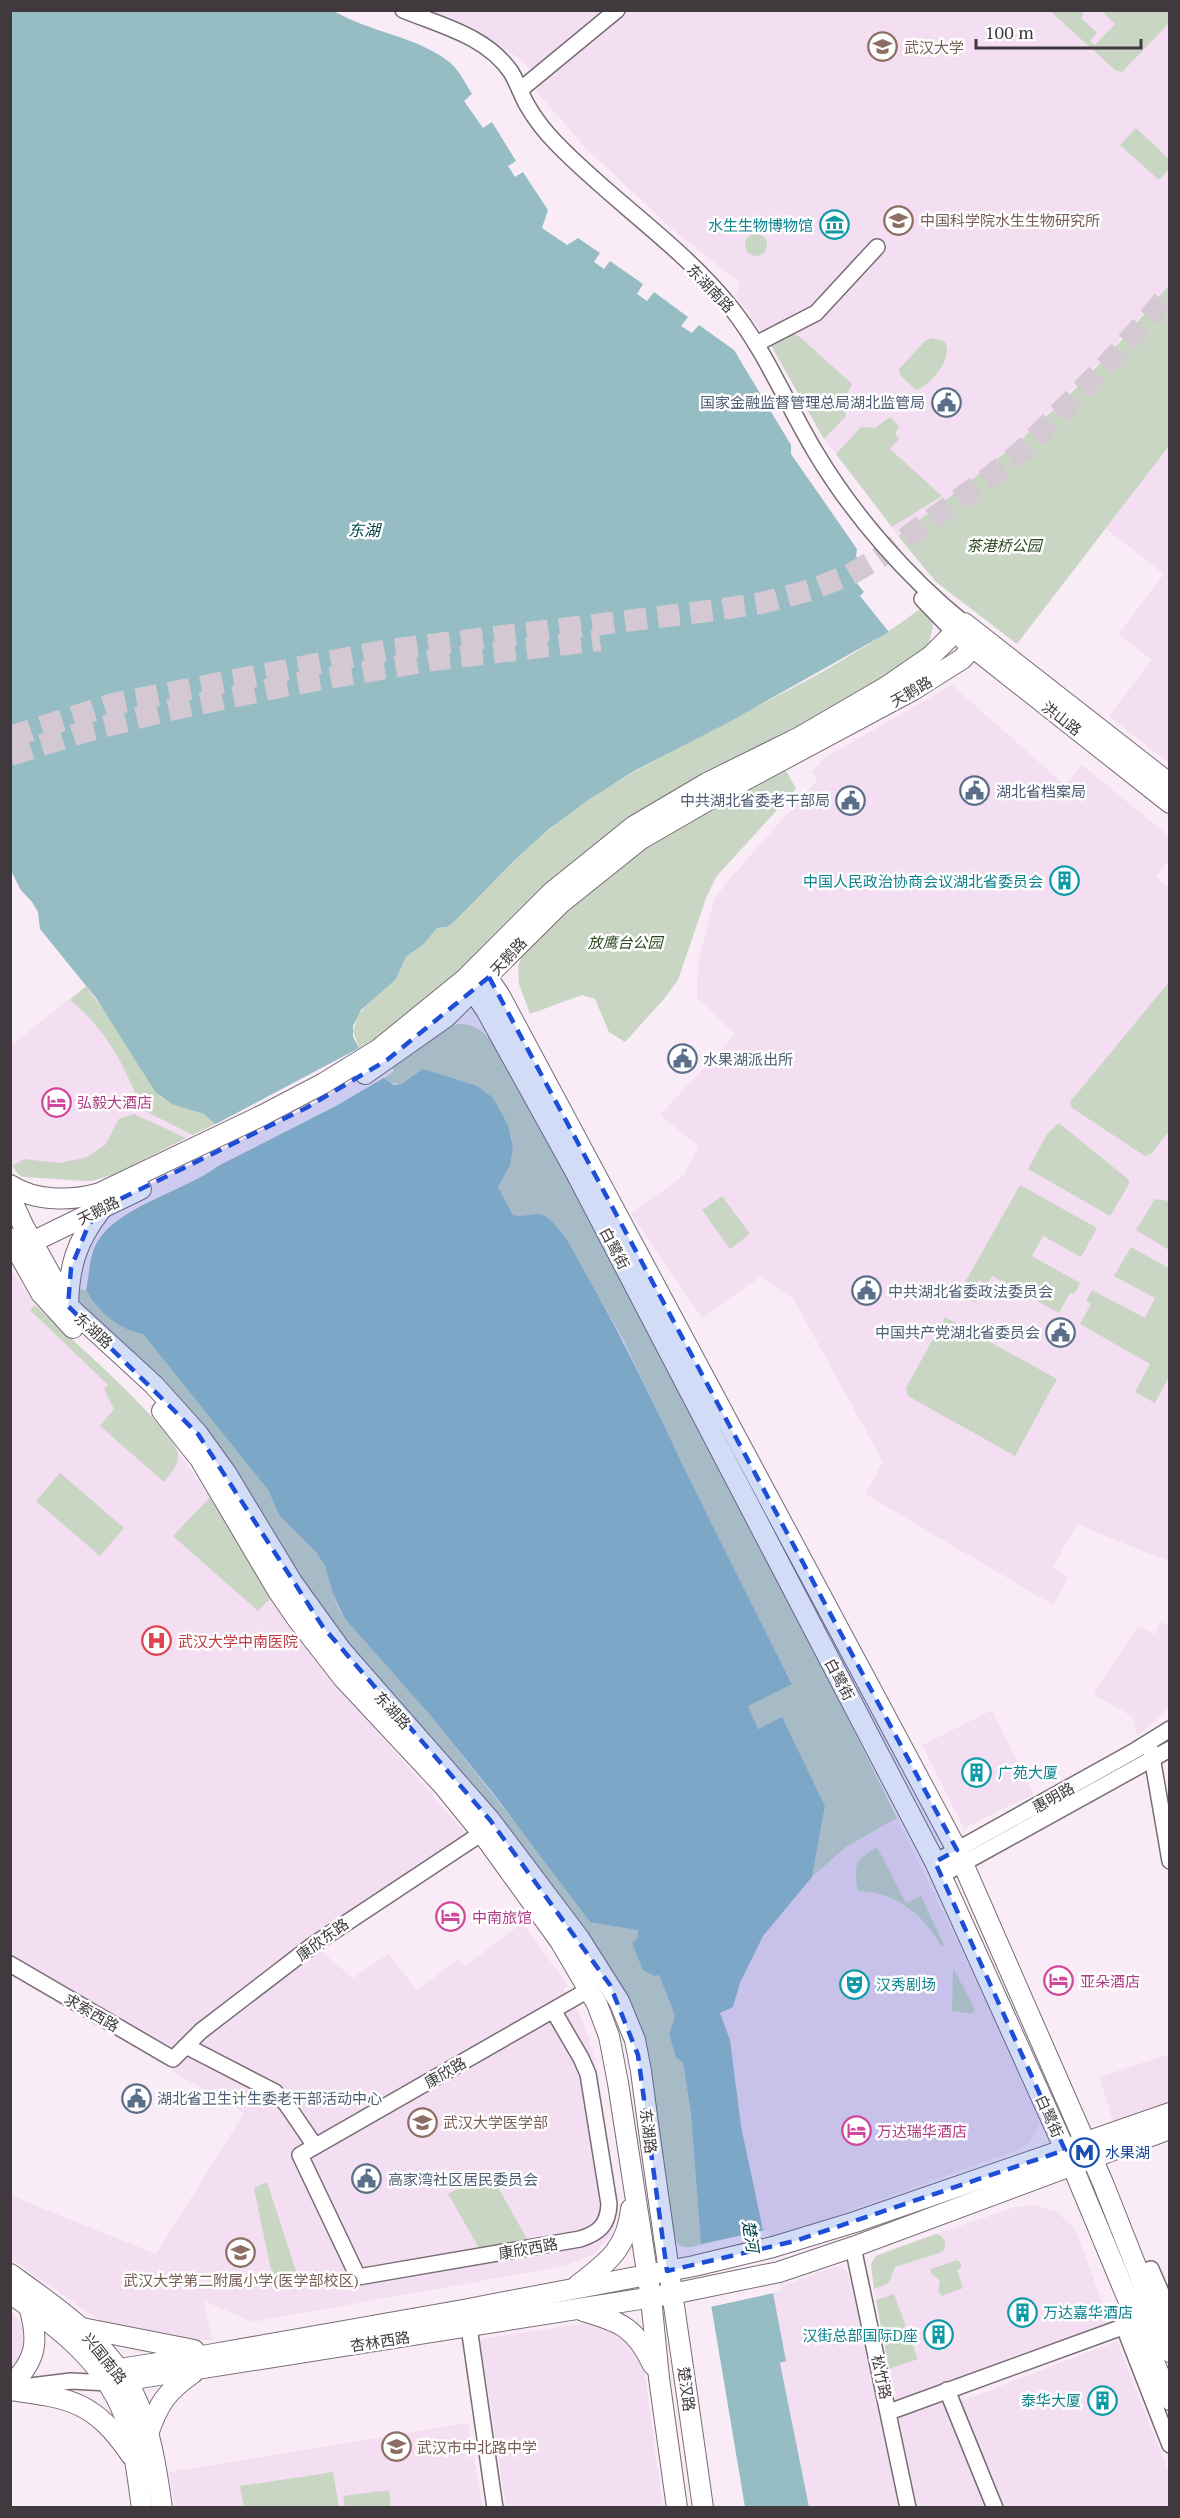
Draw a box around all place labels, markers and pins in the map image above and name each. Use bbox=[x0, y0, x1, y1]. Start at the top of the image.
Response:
school or university icon: 武汉大学 bbox=[867, 31, 899, 63]
place label: 武汉大学 bbox=[904, 37, 964, 57]
school or university icon: 中国科学院水生生物研究所 bbox=[883, 204, 915, 236]
museum icon: 水生生物博物馆 bbox=[818, 209, 850, 241]
place label: 中国科学院水生生物研究所 bbox=[920, 210, 1100, 230]
place label: 水生生物博物馆 bbox=[708, 215, 813, 235]
public building icon: 国家金融监督管理总局湖北监管局 bbox=[930, 386, 962, 418]
place label: 国家金融监督管理总局湖北监管局 bbox=[700, 392, 925, 412]
public building icon: 湖北省档案局 bbox=[959, 775, 991, 807]
place label: 湖北省档案局 bbox=[996, 781, 1086, 801]
public building icon: 中共湖北省委老干部局 bbox=[835, 784, 867, 816]
place label: 中共湖北省委老干部局 bbox=[680, 790, 830, 810]
building icon: 中国人民政治协商会议湖北省委员会 bbox=[1048, 865, 1080, 897]
place label: 中国人民政治协商会议湖北省委员会 bbox=[803, 871, 1043, 891]
public building icon: 水果湖派出所 bbox=[666, 1043, 698, 1075]
place label: 水果湖派出所 bbox=[703, 1049, 793, 1069]
hotel icon: 弘毅大酒店 bbox=[40, 1086, 72, 1118]
place label: 弘毅大酒店 bbox=[77, 1092, 152, 1112]
public building icon: 中共湖北省委政法委员会 bbox=[851, 1275, 883, 1307]
place label: 中共湖北省委政法委员会 bbox=[888, 1281, 1053, 1301]
public building icon: 中国共产党湖北省委员会 bbox=[1045, 1316, 1077, 1348]
place label: 中国共产党湖北省委员会 bbox=[875, 1322, 1040, 1342]
hospital icon: 武汉大学中南医院 bbox=[141, 1625, 173, 1657]
place label: 武汉大学中南医院 bbox=[178, 1631, 298, 1651]
building icon: 广苑大厦 bbox=[961, 1756, 993, 1788]
place label: 广苑大厦 bbox=[998, 1762, 1058, 1782]
hotel icon: 中南旅馆 bbox=[435, 1901, 467, 1933]
place label: 中南旅馆 bbox=[472, 1907, 532, 1927]
hotel icon: 亚朵酒店 bbox=[1043, 1965, 1075, 1997]
theatre icon: 汉秀剧场 bbox=[839, 1968, 871, 2000]
place label: 亚朵酒店 bbox=[1080, 1971, 1140, 1991]
place label: 汉秀剧场 bbox=[876, 1974, 936, 1994]
public building icon: 湖北省卫生计生委老干部活动中心 bbox=[120, 2082, 152, 2114]
place label: 湖北省卫生计生委老干部活动中心 bbox=[157, 2088, 382, 2108]
school or university icon: 武汉大学医学部 bbox=[406, 2106, 438, 2138]
place label: 武汉大学医学部 bbox=[443, 2112, 548, 2132]
hotel icon: 万达瑞华酒店 bbox=[840, 2115, 872, 2147]
place label: 万达瑞华酒店 bbox=[877, 2121, 967, 2141]
metro station icon: 水果湖 bbox=[1068, 2136, 1100, 2168]
place label: 水果湖 bbox=[1105, 2142, 1150, 2162]
public building icon: 高家湾社区居民委员会 bbox=[351, 2163, 383, 2195]
place label: 高家湾社区居民委员会 bbox=[388, 2169, 538, 2189]
school or university icon: 武汉大学第二附属小学(医学部校区) bbox=[225, 2237, 257, 2269]
place label: 武汉大学第二附属小学(医学部校区) bbox=[123, 2270, 359, 2290]
building icon: 万达嘉华酒店 bbox=[1006, 2296, 1038, 2328]
place label: 万达嘉华酒店 bbox=[1043, 2302, 1133, 2322]
building icon: 汉街总部国际D座 bbox=[923, 2319, 955, 2351]
place label: 汉街总部国际D座 bbox=[802, 2325, 918, 2345]
building icon: 泰华大厦 bbox=[1086, 2384, 1118, 2416]
place label: 泰华大厦 bbox=[1021, 2390, 1081, 2410]
school or university icon: 武汉市中北路中学 bbox=[380, 2431, 412, 2463]
place label: 武汉市中北路中学 bbox=[417, 2437, 537, 2457]

